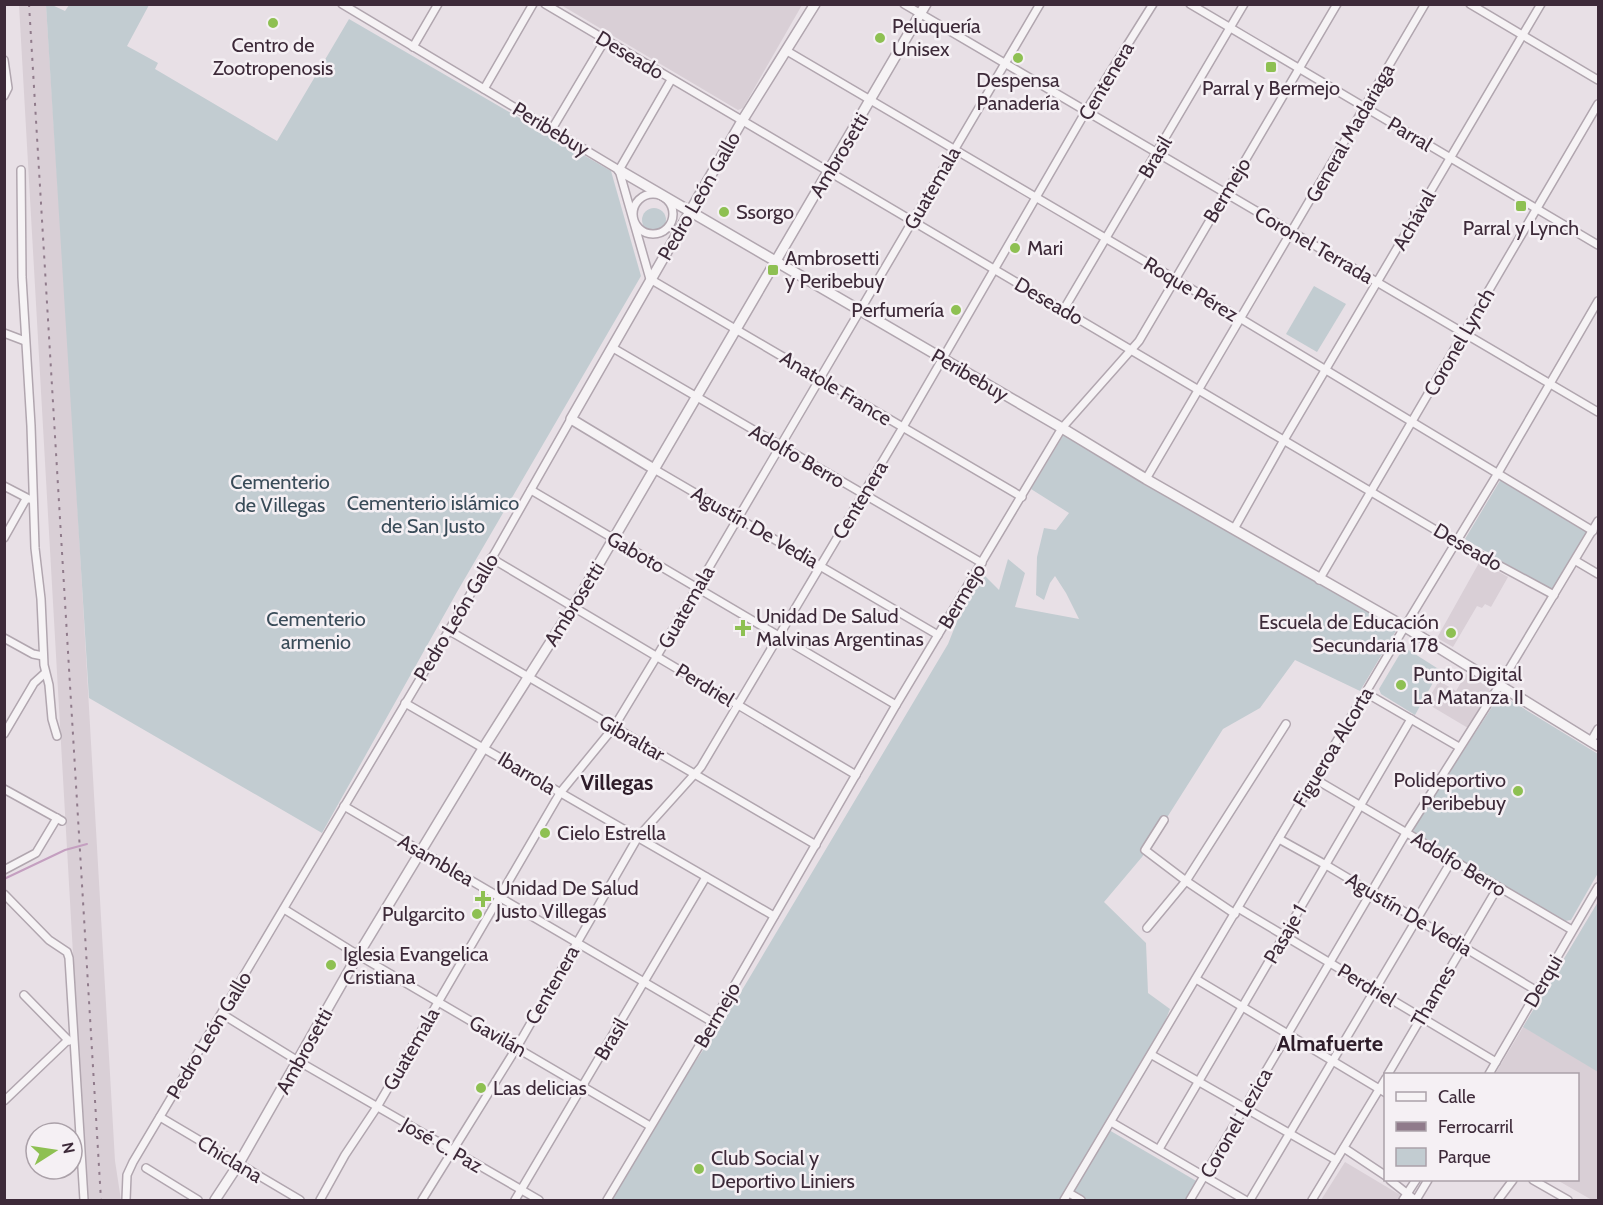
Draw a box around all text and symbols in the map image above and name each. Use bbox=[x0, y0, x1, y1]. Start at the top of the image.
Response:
place label: Peluquería Unisex bbox=[892, 14, 981, 61]
marker: Centro de Zootropenosis bbox=[266, 16, 280, 30]
street label: Deseado bbox=[592, 25, 668, 85]
marker: Peluquería Unisex bbox=[873, 31, 887, 45]
place label: Centro de Zootropenosis bbox=[213, 33, 333, 80]
street label: Centenera bbox=[1073, 37, 1139, 125]
marker: Despensa Panadería bbox=[1011, 51, 1025, 65]
street label: General Madariaga bbox=[1301, 59, 1400, 207]
marker: Parral y Bermejo bbox=[1264, 60, 1278, 74]
place label: Despensa Panadería bbox=[976, 68, 1060, 115]
place label: Parral y Bermejo bbox=[1202, 76, 1340, 100]
street label: Peribebuy bbox=[508, 97, 594, 161]
street label: Ambrosetti bbox=[804, 108, 874, 202]
street label: Parral bbox=[1383, 111, 1437, 157]
street label: Pedro León Gallo bbox=[653, 128, 745, 264]
street label: Brasil bbox=[1133, 131, 1177, 182]
street label: Guatemala bbox=[899, 142, 965, 234]
street label: Bermejo bbox=[1198, 153, 1256, 227]
street label: Achával bbox=[1387, 185, 1441, 254]
marker: Parral y Lynch bbox=[1514, 199, 1528, 213]
place label: Ssorgo bbox=[736, 200, 794, 224]
street label: Coronel Terrada bbox=[1250, 201, 1378, 289]
marker: Ssorgo bbox=[717, 205, 731, 219]
place label: Parral y Lynch bbox=[1463, 216, 1579, 240]
place label: Mari bbox=[1027, 236, 1063, 260]
marker: Mari bbox=[1008, 241, 1022, 255]
place label: Ambrosetti y Peribebuy bbox=[785, 246, 885, 293]
street label: Roque Pérez bbox=[1139, 251, 1243, 327]
marker: Ambrosetti y Peribebuy bbox=[766, 263, 780, 277]
street label: Deseado bbox=[1011, 272, 1087, 330]
street label: Coronel Lynch bbox=[1418, 284, 1500, 400]
place label: Perfumería bbox=[851, 298, 944, 322]
marker: Perfumería bbox=[949, 303, 963, 317]
street label: Peribebuy bbox=[927, 343, 1013, 407]
street label: Anatole France bbox=[776, 345, 896, 431]
street label: Adolfo Berro bbox=[745, 419, 849, 493]
street label: Centenera bbox=[827, 456, 893, 544]
park label: Cementerio de Villegas bbox=[230, 470, 330, 517]
street label: Agustín De Vedia bbox=[687, 481, 823, 573]
park label: Cementerio islámico de San Justo bbox=[347, 491, 519, 538]
street label: Deseado bbox=[1430, 518, 1506, 576]
street label: Gaboto bbox=[603, 526, 669, 578]
street label: Pedro León Gallo bbox=[409, 549, 503, 685]
street label: Ambrosetti bbox=[539, 558, 609, 650]
street label: Bermejo bbox=[933, 559, 991, 633]
street label: Guatemala bbox=[653, 561, 719, 653]
place label: Unidad De Salud Malvinas Argentinas bbox=[756, 604, 924, 651]
park label: Cementerio armenio bbox=[266, 607, 366, 654]
place label: Escuela de Educación Secundaria 178 bbox=[1259, 610, 1439, 657]
marker: Unidad De Salud Malvinas Argentinas bbox=[734, 619, 752, 637]
marker: Escuela de Educación Secundaria 178 bbox=[1444, 626, 1458, 640]
street label: Perdriel bbox=[671, 658, 739, 712]
place label: Punto Digital La Matanza II bbox=[1413, 662, 1524, 709]
marker: Punto Digital La Matanza II bbox=[1394, 678, 1408, 692]
street label: Figueroa Alcorta bbox=[1288, 682, 1378, 811]
street label: Gibraltar bbox=[595, 710, 670, 767]
street label: Ibarrola bbox=[494, 746, 561, 800]
place label: Polideportivo Peribebuy bbox=[1393, 768, 1506, 815]
district label: Villegas bbox=[581, 769, 653, 796]
marker: Polideportivo Peribebuy bbox=[1511, 784, 1525, 798]
place label: Cielo Estrella bbox=[557, 821, 666, 845]
marker: Cielo Estrella bbox=[538, 826, 552, 840]
street label: Adolfo Berro bbox=[1407, 826, 1511, 902]
street label: Asamblea bbox=[394, 829, 478, 891]
street label: Agustín De Vedia bbox=[1342, 867, 1477, 961]
place label: Unidad De Salud Justo Villegas bbox=[495, 876, 639, 923]
marker: Unidad De Salud Justo Villegas bbox=[474, 890, 492, 908]
street label: Pasaje 1 bbox=[1259, 900, 1311, 968]
place label: Pulgarcito bbox=[382, 902, 465, 926]
marker: Pulgarcito bbox=[470, 907, 484, 921]
street label: Centenera bbox=[520, 941, 584, 1029]
place label: Iglesia Evangelica Cristiana bbox=[343, 942, 489, 989]
street label: Derqui bbox=[1518, 950, 1568, 1012]
marker: Iglesia Evangelica Cristiana bbox=[324, 958, 338, 972]
street label: Perdriel bbox=[1333, 958, 1401, 1012]
street label: Thames bbox=[1406, 961, 1460, 1031]
street label: Pedro León Gallo bbox=[162, 967, 256, 1103]
street label: Bermejo bbox=[689, 978, 745, 1052]
street label: Guatemala bbox=[378, 1003, 444, 1095]
street label: Ambrosetti bbox=[271, 1004, 337, 1098]
street label: Gavilán bbox=[465, 1010, 531, 1062]
street label: Brasil bbox=[589, 1013, 633, 1064]
district label: Almafuerte bbox=[1277, 1030, 1383, 1057]
street label: Coronel Lezica bbox=[1195, 1063, 1277, 1182]
legend bbox=[1384, 1073, 1579, 1181]
place label: Las delicias bbox=[493, 1076, 587, 1100]
marker: Las delicias bbox=[474, 1081, 488, 1095]
text: Calle bbox=[1438, 1086, 1475, 1108]
street label: José C. Paz bbox=[396, 1112, 487, 1178]
text: Ferrocarril bbox=[1438, 1116, 1514, 1138]
north arrow bbox=[24, 1121, 84, 1181]
street label: Chiclana bbox=[193, 1130, 267, 1188]
text: N bbox=[58, 1140, 79, 1155]
place label: Club Social y Deportivo Liniers bbox=[711, 1146, 855, 1193]
text: Parque bbox=[1438, 1146, 1491, 1168]
marker: Club Social y Deportivo Liniers bbox=[692, 1162, 706, 1176]

